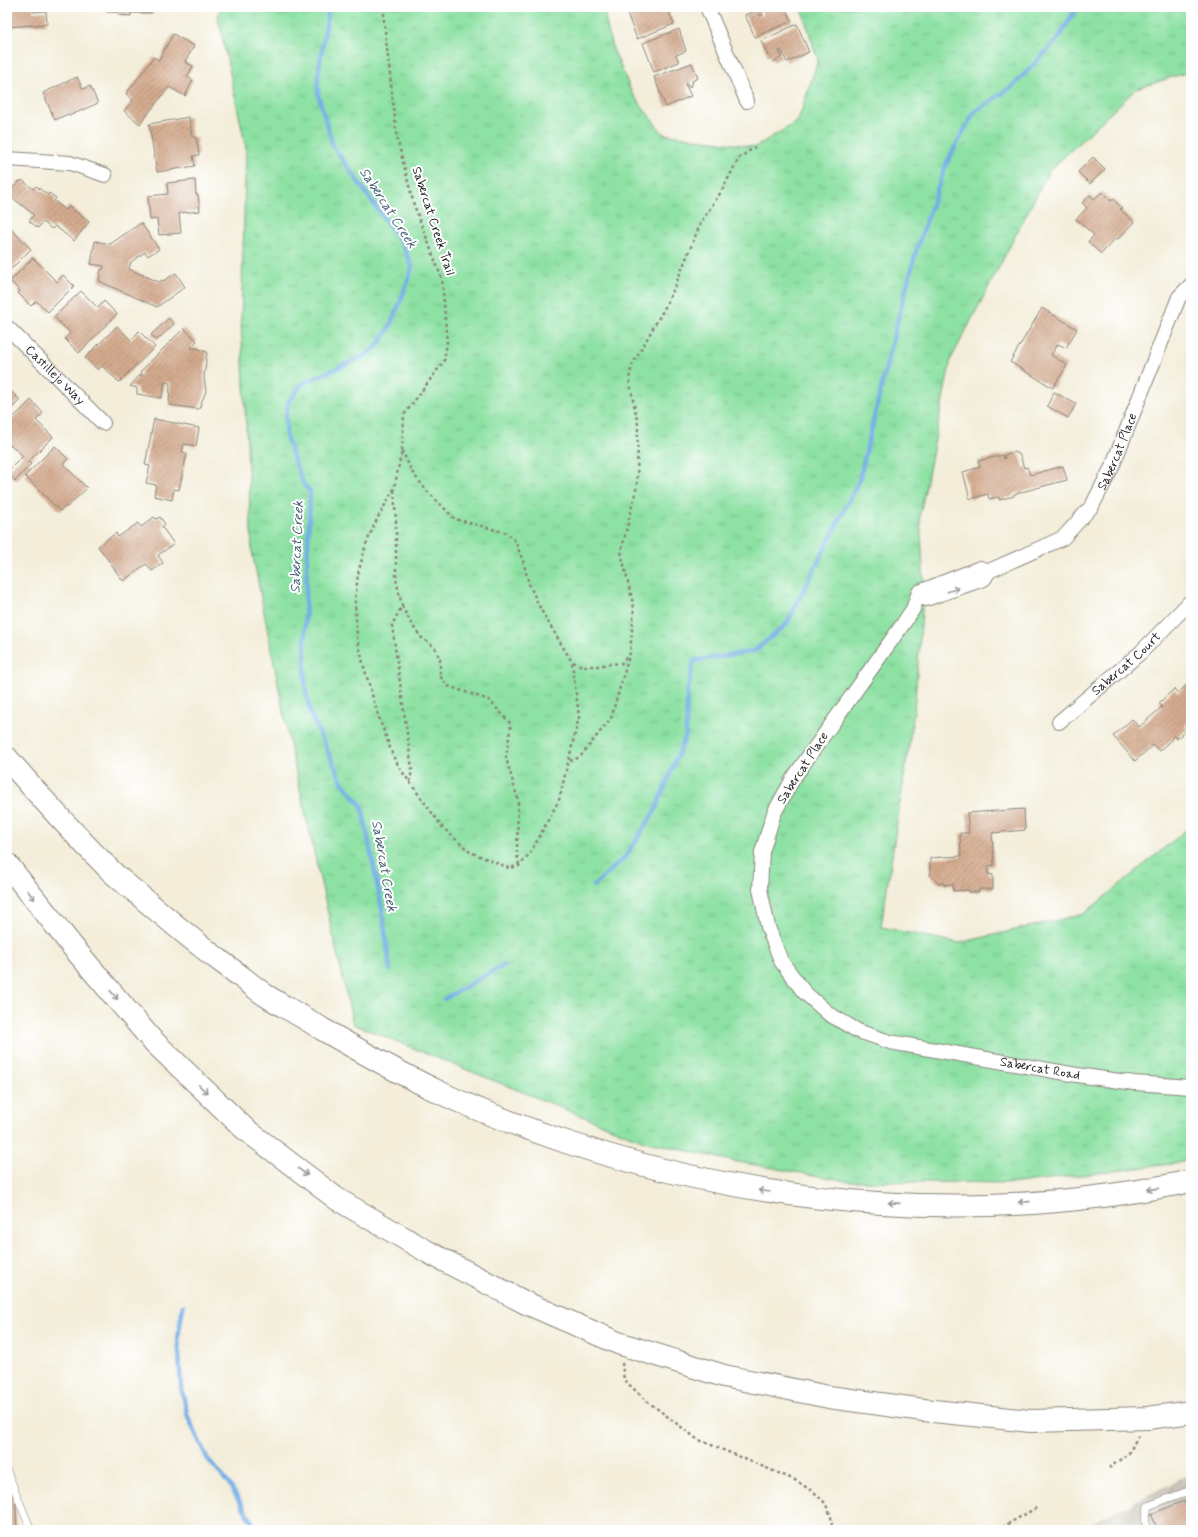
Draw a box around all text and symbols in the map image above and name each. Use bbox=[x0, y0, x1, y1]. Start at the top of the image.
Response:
water label: Sabercat Creek bbox=[355, 164, 421, 252]
street label: Sabercat Creek Trail bbox=[407, 165, 459, 278]
street label: Castillejo Way bbox=[21, 341, 89, 409]
street label: Sabercat Place bbox=[1093, 410, 1141, 493]
water label: Sabercat Creek bbox=[286, 500, 308, 594]
one-way arrow bbox=[946, 586, 959, 593]
street label: Sabercat Court bbox=[1088, 628, 1164, 699]
street label: Sabercat Place bbox=[773, 729, 833, 807]
water label: Sabercat Creek bbox=[367, 819, 401, 913]
one-way arrow bbox=[27, 889, 36, 900]
one-way arrow bbox=[109, 990, 118, 1000]
street label: Sabercat Road bbox=[999, 1053, 1081, 1084]
one-way arrow bbox=[198, 1084, 208, 1094]
one-way arrow bbox=[297, 1168, 308, 1177]
one-way arrow bbox=[1147, 1185, 1160, 1193]
one-way arrow bbox=[758, 1187, 771, 1195]
one-way arrow bbox=[1018, 1199, 1031, 1206]
one-way arrow bbox=[888, 1200, 901, 1207]

